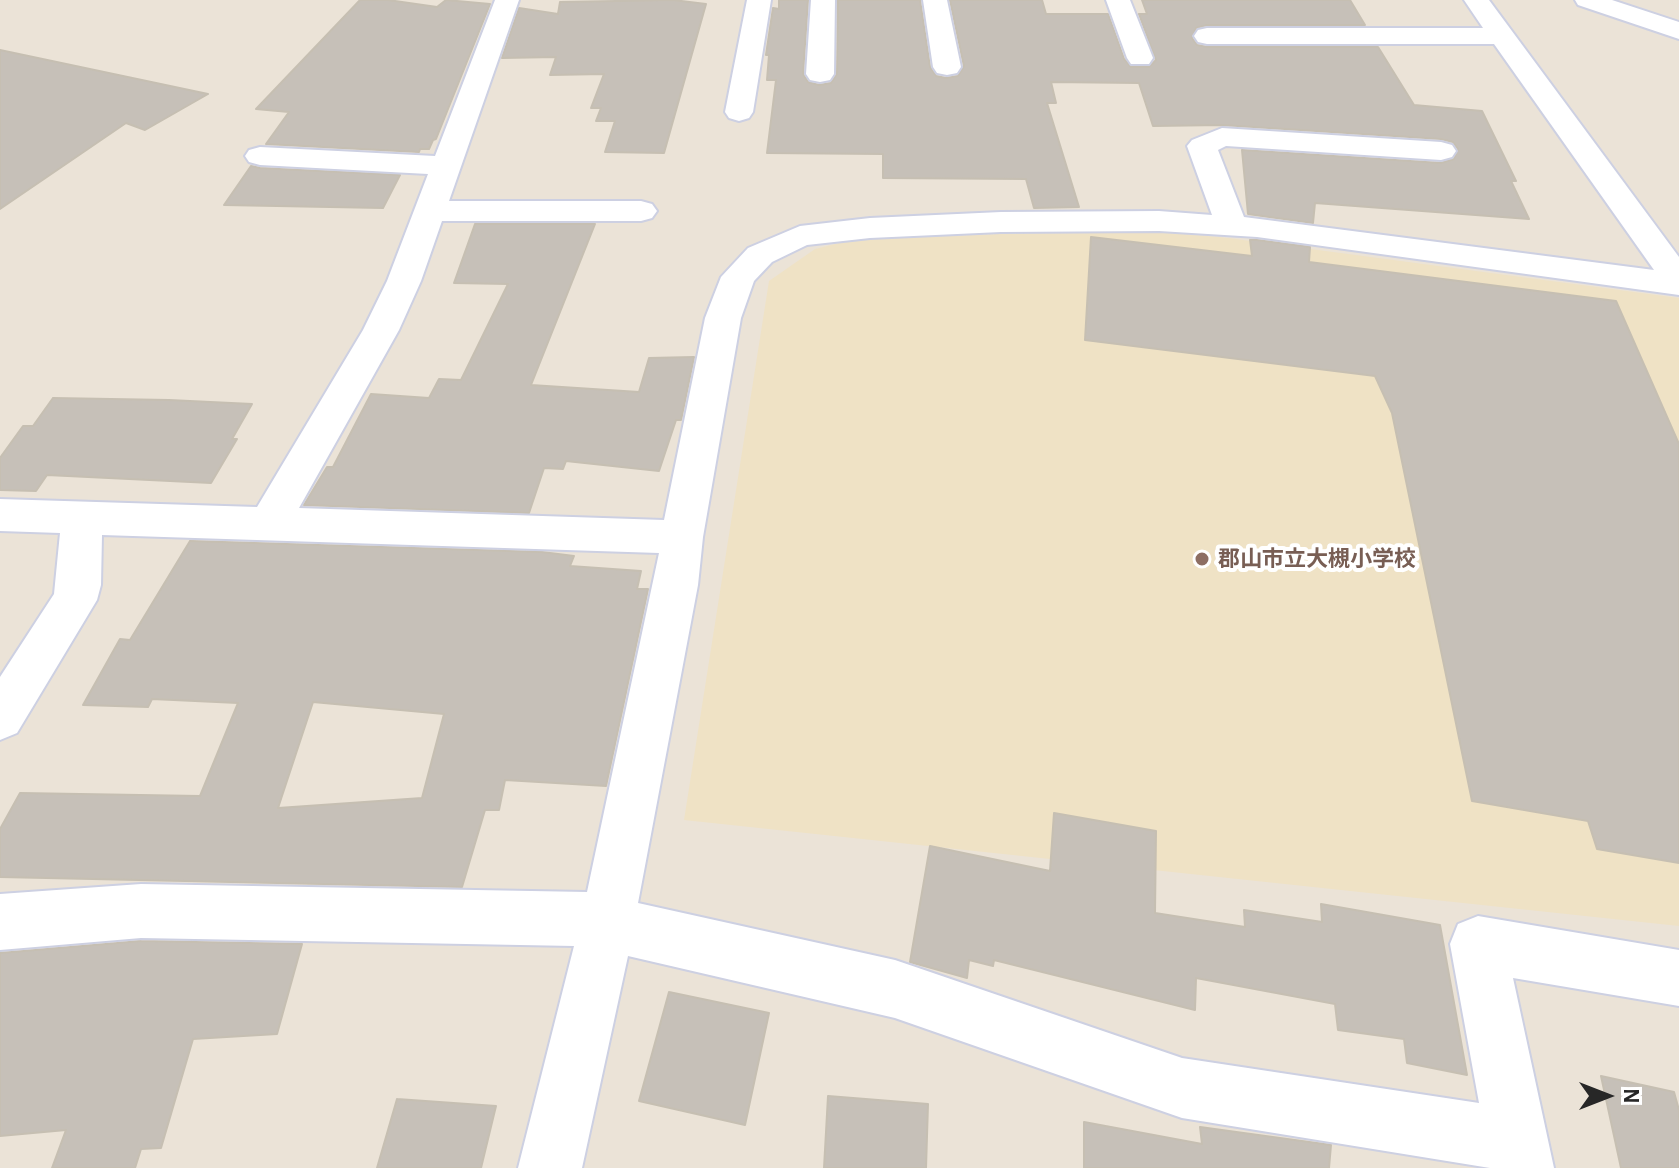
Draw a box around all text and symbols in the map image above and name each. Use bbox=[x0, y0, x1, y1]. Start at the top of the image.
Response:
place label: 郡山市立大槻小学校 bbox=[1218, 546, 1416, 572]
marker: 郡山市立大槻小学校 bbox=[1193, 550, 1211, 568]
north arrow bbox=[1567, 1056, 1647, 1136]
text: N bbox=[1620, 1088, 1642, 1104]

